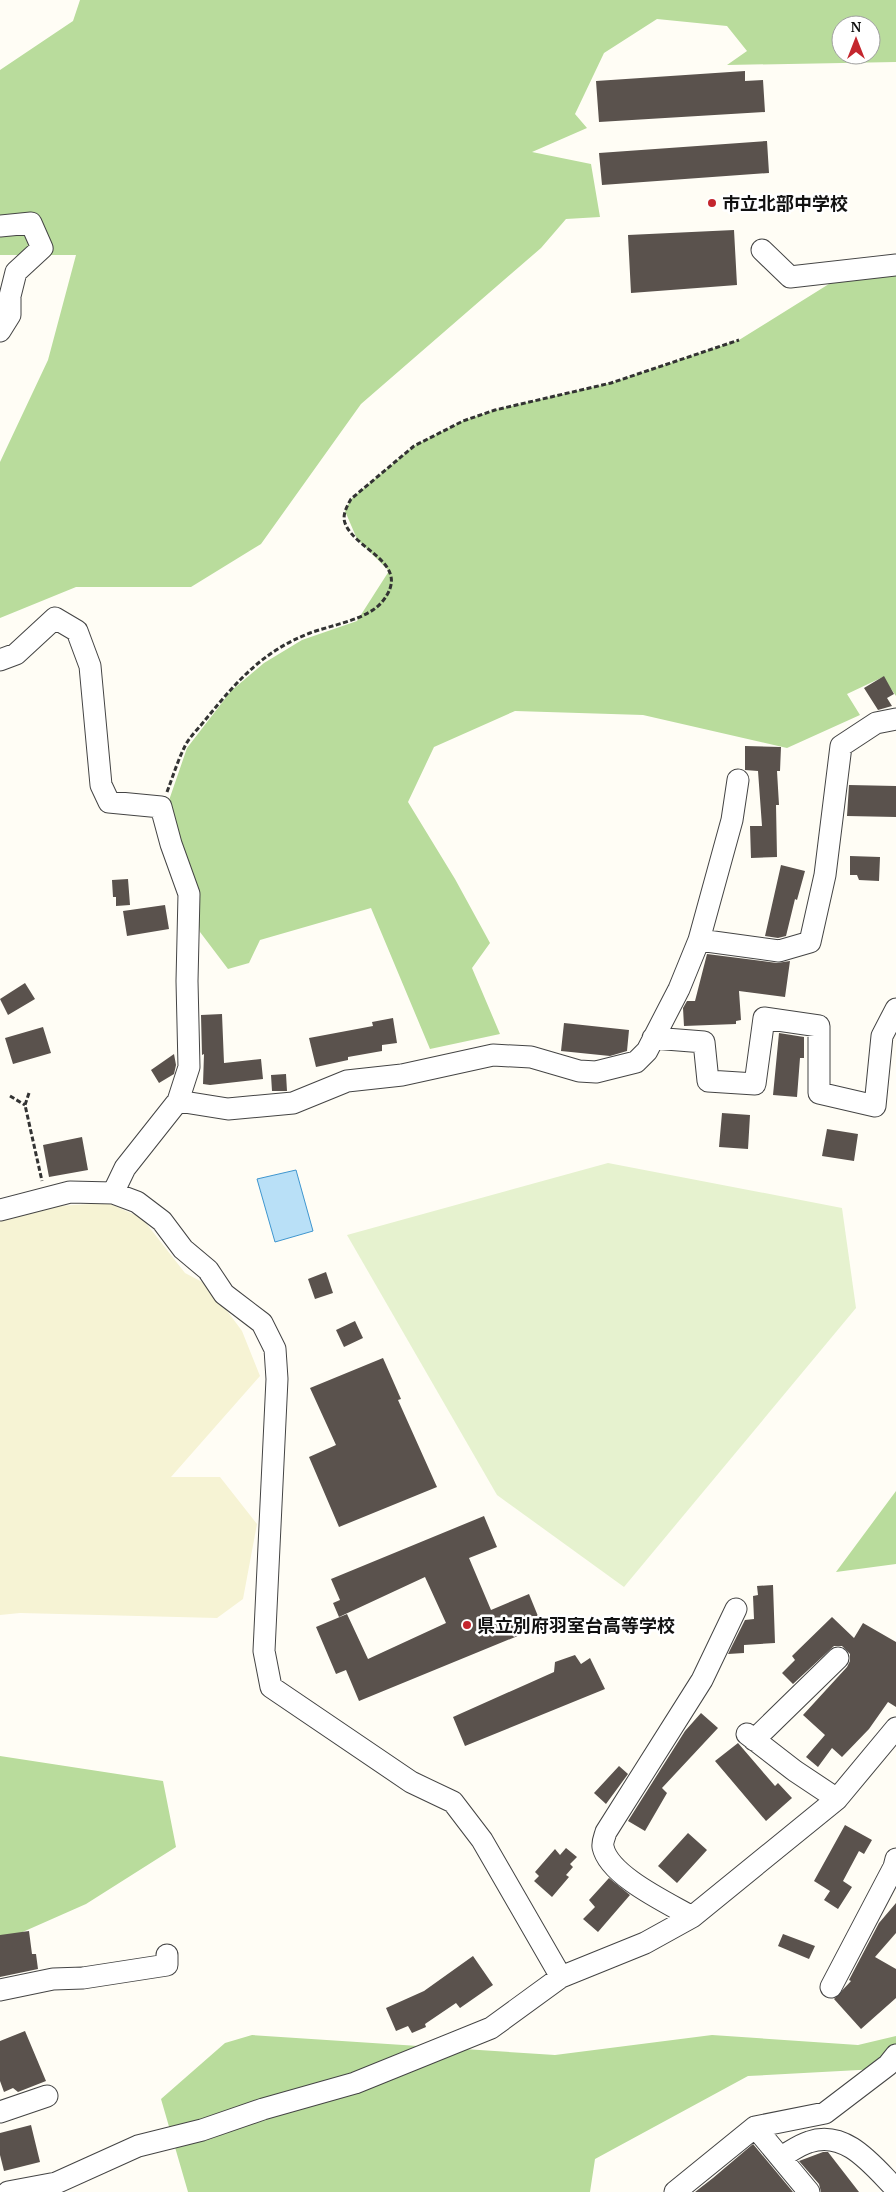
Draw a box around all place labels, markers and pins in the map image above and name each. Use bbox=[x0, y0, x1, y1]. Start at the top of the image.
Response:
place label: 市立北部中学校 bbox=[722, 191, 848, 215]
marker: 市立北部中学校 bbox=[706, 197, 718, 209]
place label: 県立別府羽室台高等学校 bbox=[477, 1613, 675, 1637]
marker: 県立別府羽室台高等学校 bbox=[461, 1619, 473, 1631]

